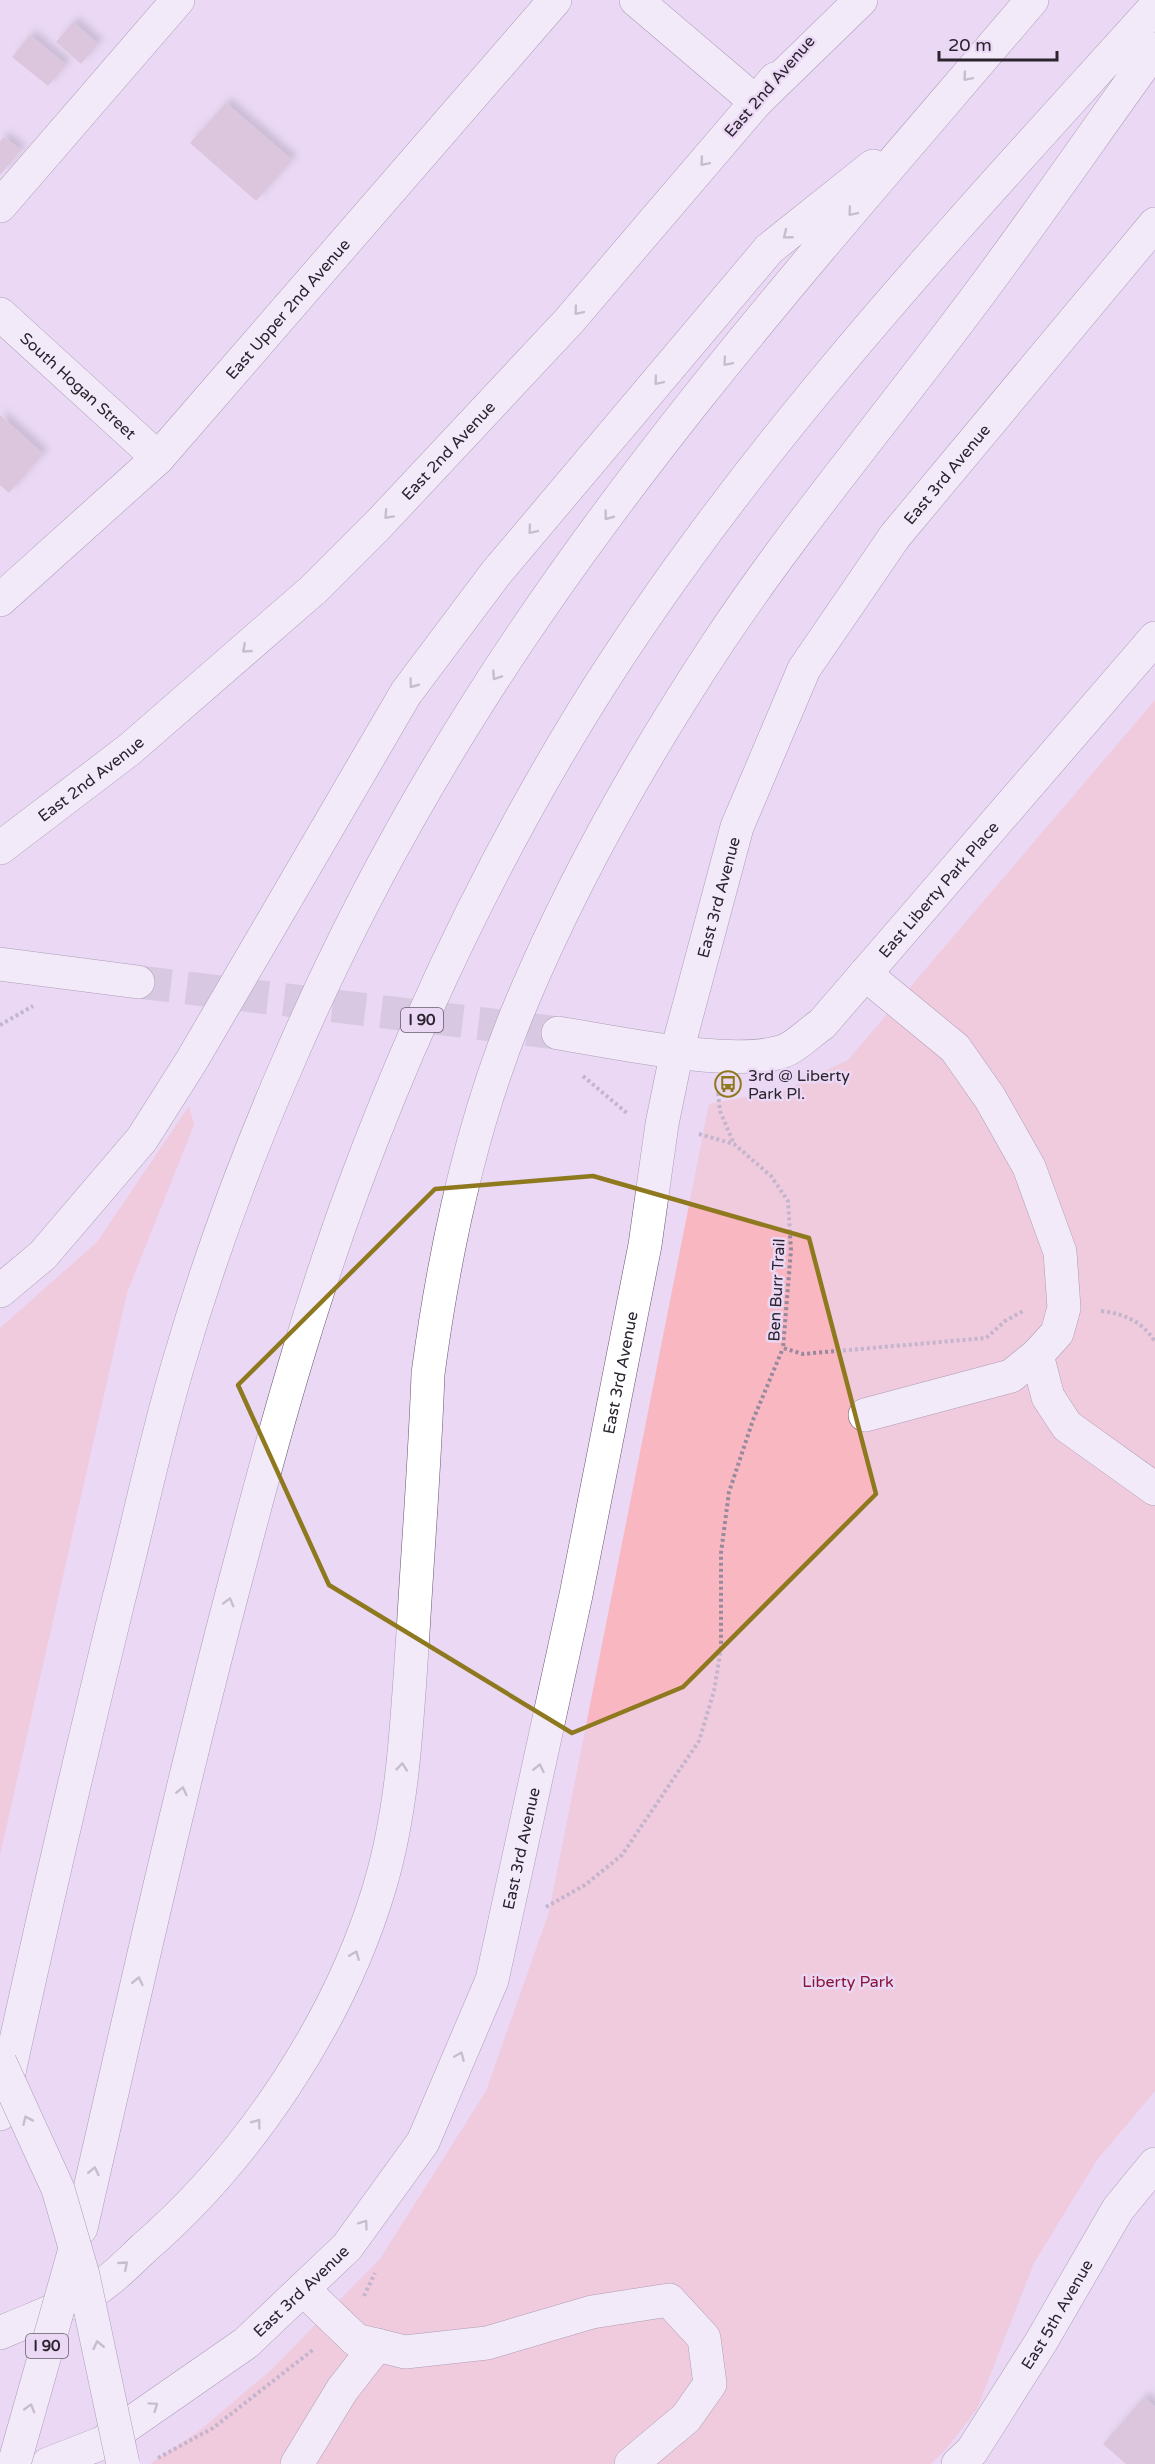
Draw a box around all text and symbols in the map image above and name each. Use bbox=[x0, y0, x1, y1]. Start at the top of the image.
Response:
scale bar bbox=[939, 24, 1058, 62]
street label: East 2nd Avenue bbox=[720, 32, 819, 142]
text: 20 m bbox=[948, 34, 992, 56]
one-way arrow bbox=[963, 70, 974, 81]
one-way arrow bbox=[700, 155, 711, 166]
one-way arrow bbox=[849, 205, 860, 216]
one-way arrow bbox=[783, 228, 794, 239]
street label: East Upper 2nd Avenue bbox=[222, 235, 355, 384]
one-way arrow bbox=[574, 304, 585, 315]
street label: South Hogan Street bbox=[16, 328, 140, 444]
one-way arrow bbox=[723, 355, 734, 366]
one-way arrow bbox=[654, 374, 665, 385]
street label: East 2nd Avenue bbox=[397, 397, 500, 505]
street label: East 3rd Avenue bbox=[900, 421, 995, 529]
one-way arrow bbox=[384, 509, 395, 519]
one-way arrow bbox=[604, 509, 615, 520]
one-way arrow bbox=[529, 523, 540, 534]
one-way arrow bbox=[242, 642, 253, 653]
one-way arrow bbox=[492, 669, 503, 680]
one-way arrow bbox=[409, 678, 420, 689]
street label: East 2nd Avenue bbox=[34, 732, 148, 827]
street label: East Liberty Park Place bbox=[875, 818, 1003, 962]
street label: East 3rd Avenue bbox=[693, 835, 745, 960]
road number: I 90 bbox=[401, 1008, 443, 1032]
place label: 3rd @ Liberty Park Pl. bbox=[748, 1066, 850, 1104]
bus stop icon: 3rd @ Liberty Park Pl. bbox=[713, 1069, 743, 1099]
street label: Ben Burr Trail bbox=[764, 1238, 790, 1342]
street label: East 3rd Avenue bbox=[599, 1310, 643, 1436]
one-way arrow bbox=[222, 1597, 235, 1607]
one-way arrow bbox=[395, 1762, 407, 1771]
one-way arrow bbox=[531, 1763, 544, 1773]
one-way arrow bbox=[175, 1786, 188, 1796]
street label: East 3rd Avenue bbox=[499, 1786, 545, 1912]
one-way arrow bbox=[348, 1951, 361, 1961]
park label: Liberty Park bbox=[802, 1972, 894, 1992]
one-way arrow bbox=[131, 1976, 144, 1986]
one-way arrow bbox=[453, 2051, 465, 2062]
one-way arrow bbox=[23, 2115, 35, 2126]
one-way arrow bbox=[250, 2119, 261, 2130]
one-way arrow bbox=[87, 2166, 100, 2176]
one-way arrow bbox=[356, 2220, 367, 2231]
street label: East 3rd Avenue bbox=[250, 2241, 354, 2342]
street label: East 5th Avenue bbox=[1017, 2256, 1098, 2374]
one-way arrow bbox=[118, 2262, 129, 2273]
road number: I 90 bbox=[26, 2334, 68, 2358]
one-way arrow bbox=[92, 2340, 105, 2350]
one-way arrow bbox=[147, 2402, 158, 2413]
one-way arrow bbox=[23, 2403, 35, 2414]

